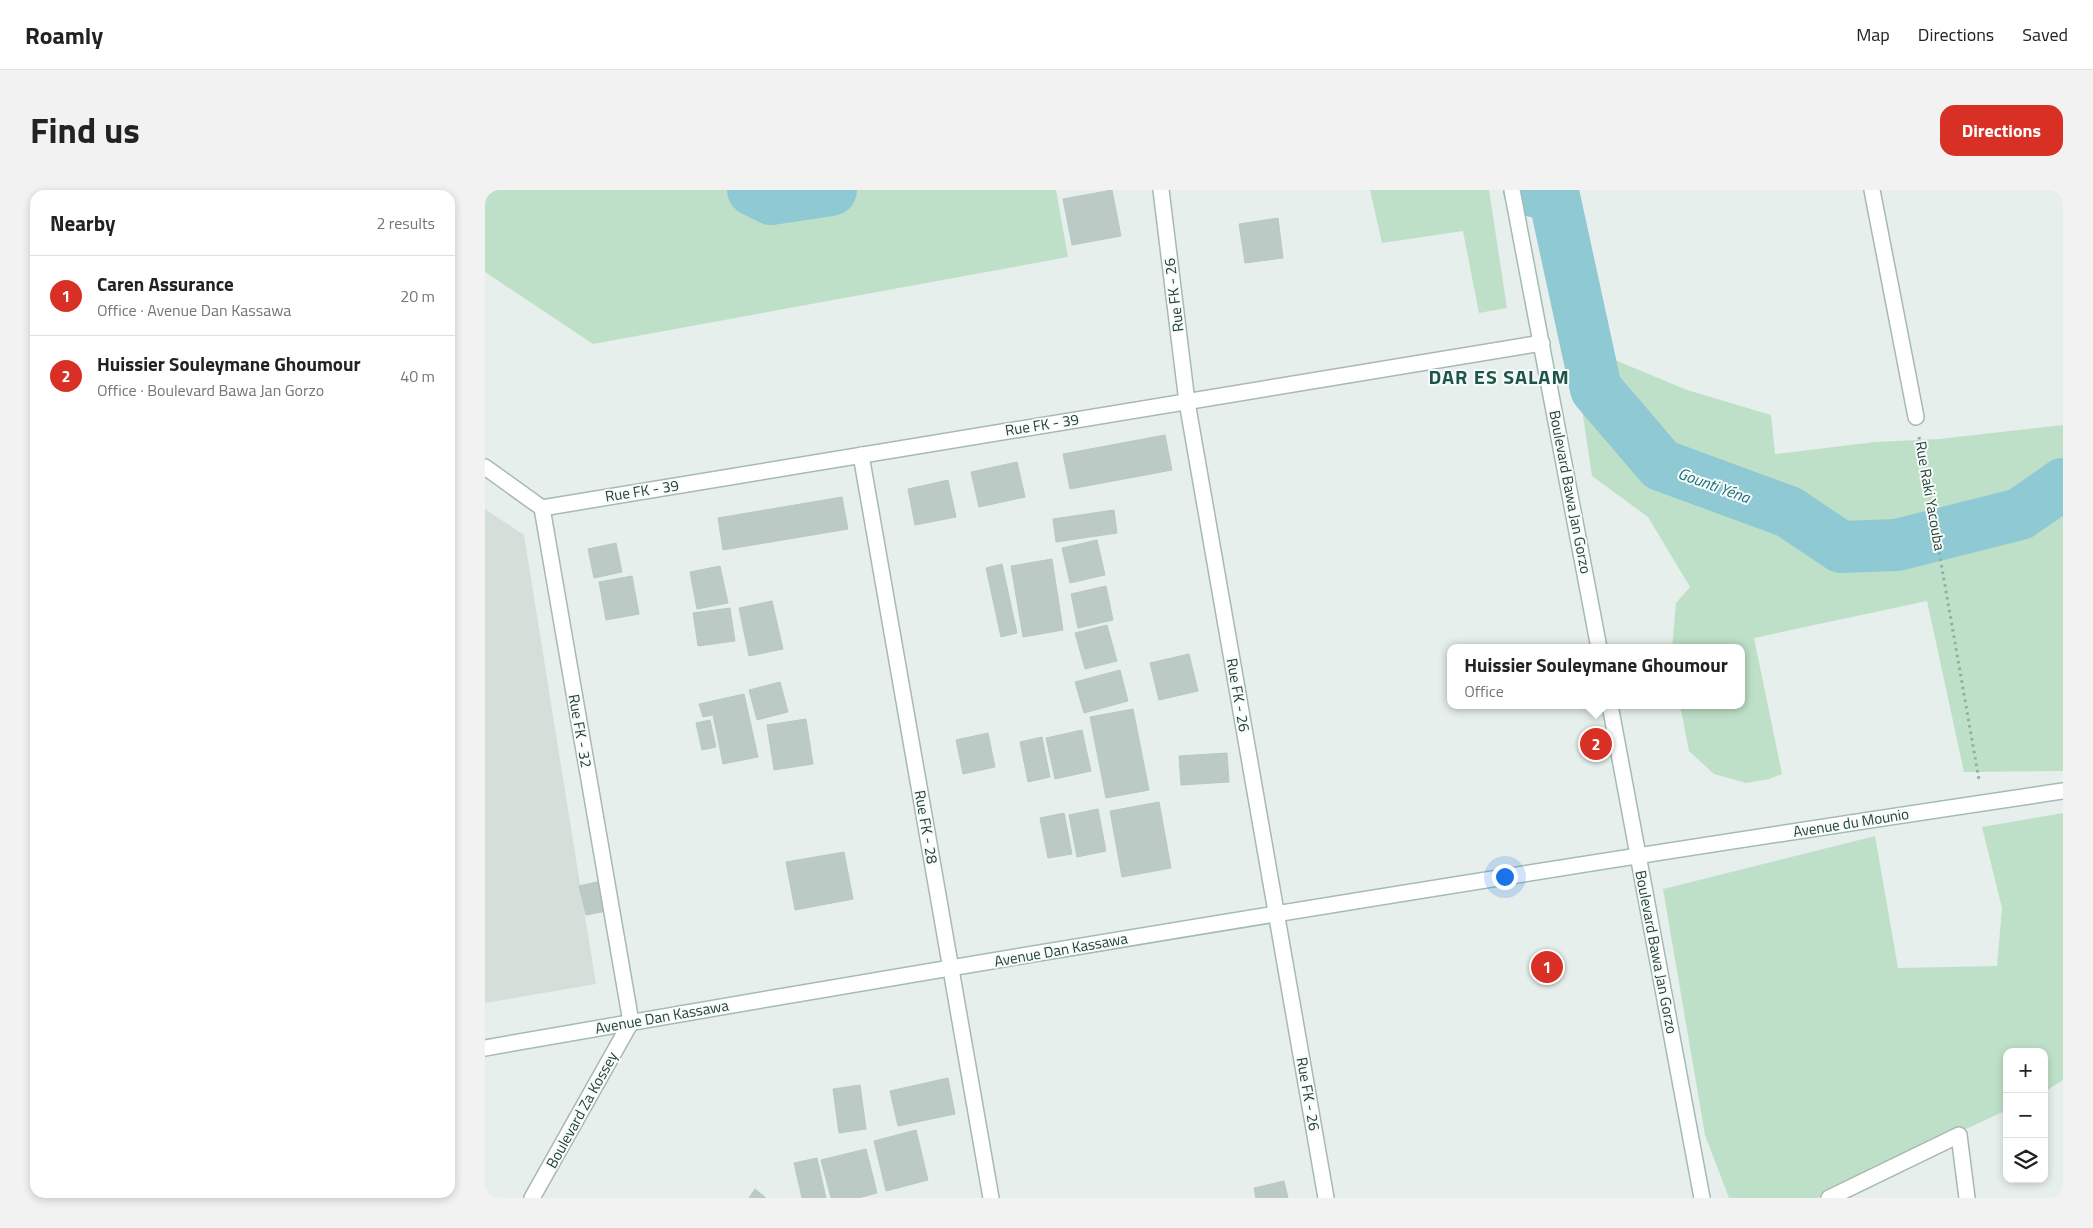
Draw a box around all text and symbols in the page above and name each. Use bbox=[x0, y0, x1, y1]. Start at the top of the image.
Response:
text: Roamly bbox=[25, 17, 103, 53]
text: Map bbox=[1856, 21, 1890, 48]
text: Directions bbox=[1918, 21, 1994, 48]
text: Saved bbox=[2022, 21, 2068, 48]
text: Find us bbox=[30, 103, 140, 157]
button: Directions bbox=[1940, 105, 2063, 156]
text: Nearby bbox=[50, 207, 115, 239]
text: 2 results bbox=[376, 211, 435, 235]
street label: Rue FK - 26 bbox=[1158, 257, 1189, 333]
text: Caren Assurance bbox=[97, 269, 234, 298]
text: 1 bbox=[62, 284, 70, 308]
text: 20 m bbox=[400, 284, 435, 308]
text: Office · Avenue Dan Kassawa bbox=[97, 298, 291, 322]
text: Huissier Souleymane Ghoumour bbox=[97, 349, 361, 378]
district label: DAR ES SALAM bbox=[1428, 361, 1570, 392]
text: 2 bbox=[62, 364, 70, 388]
text: 40 m bbox=[400, 364, 435, 388]
text: Office · Boulevard Bawa Jan Gorzo bbox=[97, 378, 324, 402]
street label: Rue FK - 39 bbox=[1003, 407, 1080, 442]
street label: Boulevard Bawa Jan Gorzo bbox=[1543, 408, 1598, 576]
street label: Rue Raki Yacouba bbox=[1910, 439, 1952, 553]
water label: Gounti Yéna bbox=[1675, 461, 1754, 509]
street label: Rue FK - 39 bbox=[603, 473, 680, 508]
popup bbox=[1447, 644, 1745, 709]
text: Huissier Souleymane Ghoumour bbox=[1464, 650, 1728, 679]
street label: Rue FK - 26 bbox=[1221, 656, 1256, 734]
text: Office bbox=[1464, 679, 1504, 703]
street label: Rue FK - 32 bbox=[563, 692, 598, 770]
pin: 2 bbox=[1580, 725, 1612, 763]
street label: Rue FK - 28 bbox=[909, 788, 944, 866]
street label: Avenue du Mounio bbox=[1791, 802, 1911, 843]
your location bbox=[1492, 864, 1518, 890]
street label: Boulevard Bawa Jan Gorzo bbox=[1629, 868, 1684, 1036]
street label: Avenue Dan Kassawa bbox=[992, 926, 1130, 973]
pin: 1 bbox=[1531, 948, 1563, 986]
street label: Avenue Dan Kassawa bbox=[593, 993, 731, 1040]
street label: Boulevard Za Kossey bbox=[540, 1047, 623, 1172]
map controls bbox=[2003, 1048, 2048, 1183]
button: + bbox=[2003, 1048, 2048, 1093]
street label: Rue FK - 26 bbox=[1291, 1055, 1326, 1133]
button: − bbox=[2003, 1093, 2048, 1138]
button: layers bbox=[2003, 1138, 2048, 1183]

